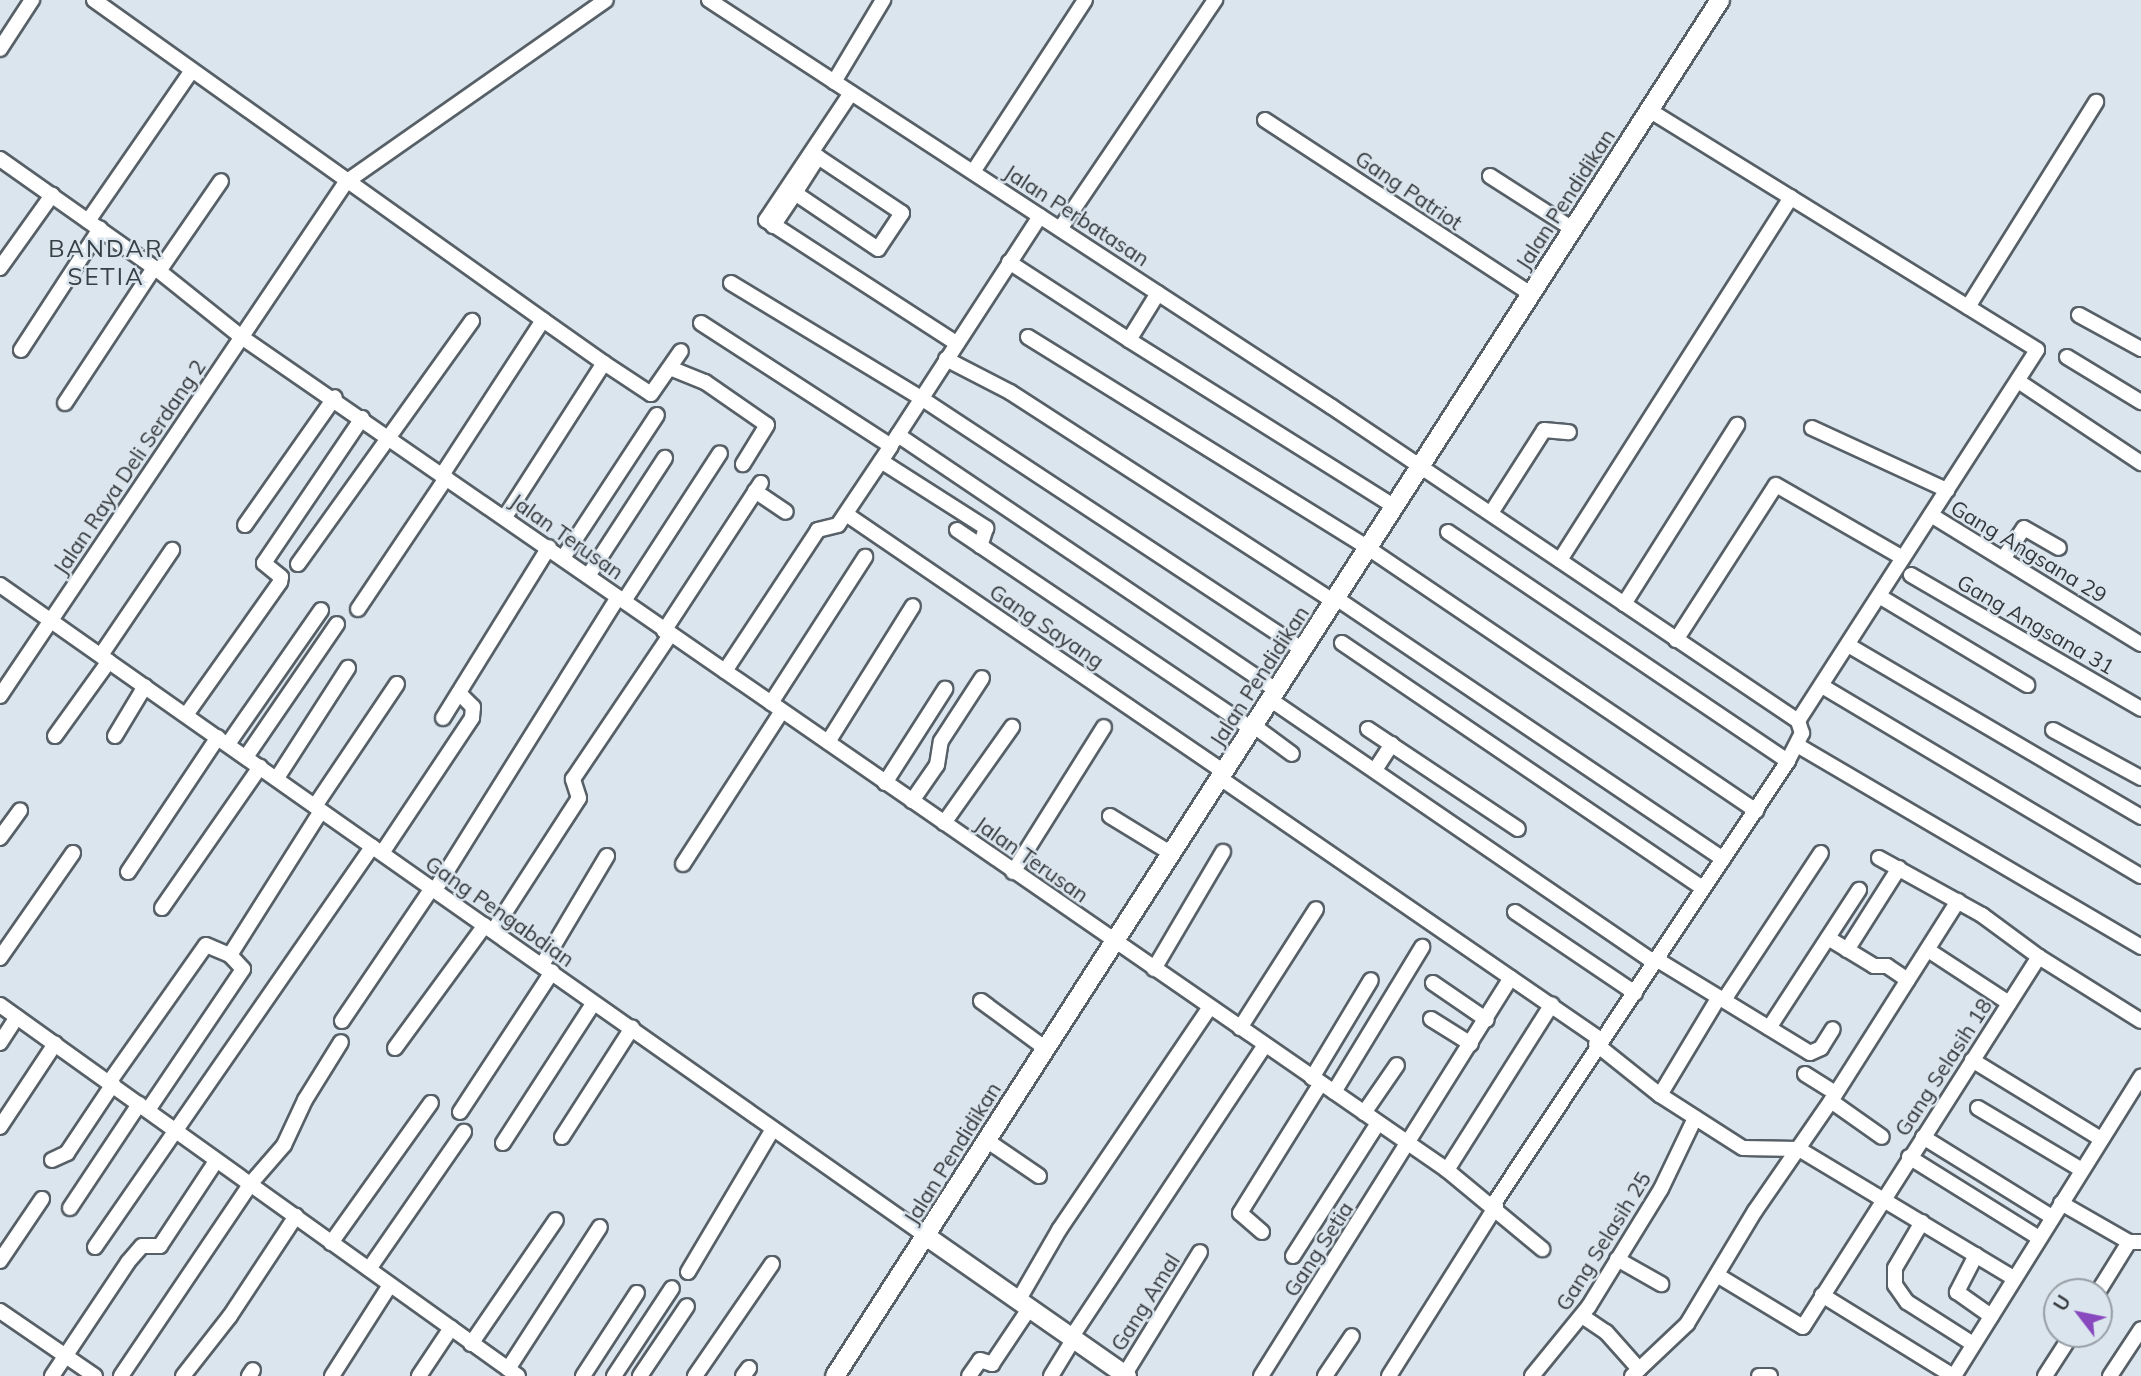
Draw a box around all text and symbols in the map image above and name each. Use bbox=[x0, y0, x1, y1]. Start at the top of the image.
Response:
street label: Jalan Pendidikan bbox=[1510, 124, 1620, 274]
street label: Gang Patriot bbox=[1351, 145, 1467, 235]
street label: Jalan Perbatasan bbox=[1000, 159, 1154, 271]
district label: BANDAR SETIA bbox=[49, 235, 163, 291]
street label: Jalan Raya Deli Serdang 2 bbox=[48, 355, 210, 579]
street label: Jalan Terusan bbox=[506, 488, 628, 584]
street label: Gang Angsana 29 bbox=[1946, 495, 2112, 607]
street label: Gang Angsana 31 bbox=[1953, 569, 2119, 679]
street label: Gang Sayang bbox=[985, 579, 1109, 673]
street label: Jalan Pendidikan bbox=[1204, 601, 1314, 751]
street label: Jalan Terusan bbox=[971, 811, 1093, 907]
street label: Gang Pengabdian bbox=[421, 850, 579, 972]
street label: Gang Selasih 18 bbox=[1889, 994, 1997, 1140]
street label: Jalan Pendidikan bbox=[898, 1077, 1006, 1229]
street label: Gang Selasih 25 bbox=[1550, 1167, 1656, 1315]
street label: Gang Setia bbox=[1278, 1197, 1358, 1301]
street label: Gang Amal bbox=[1105, 1249, 1185, 1355]
north arrow bbox=[2043, 1278, 2113, 1348]
text: U bbox=[2048, 1291, 2076, 1315]

